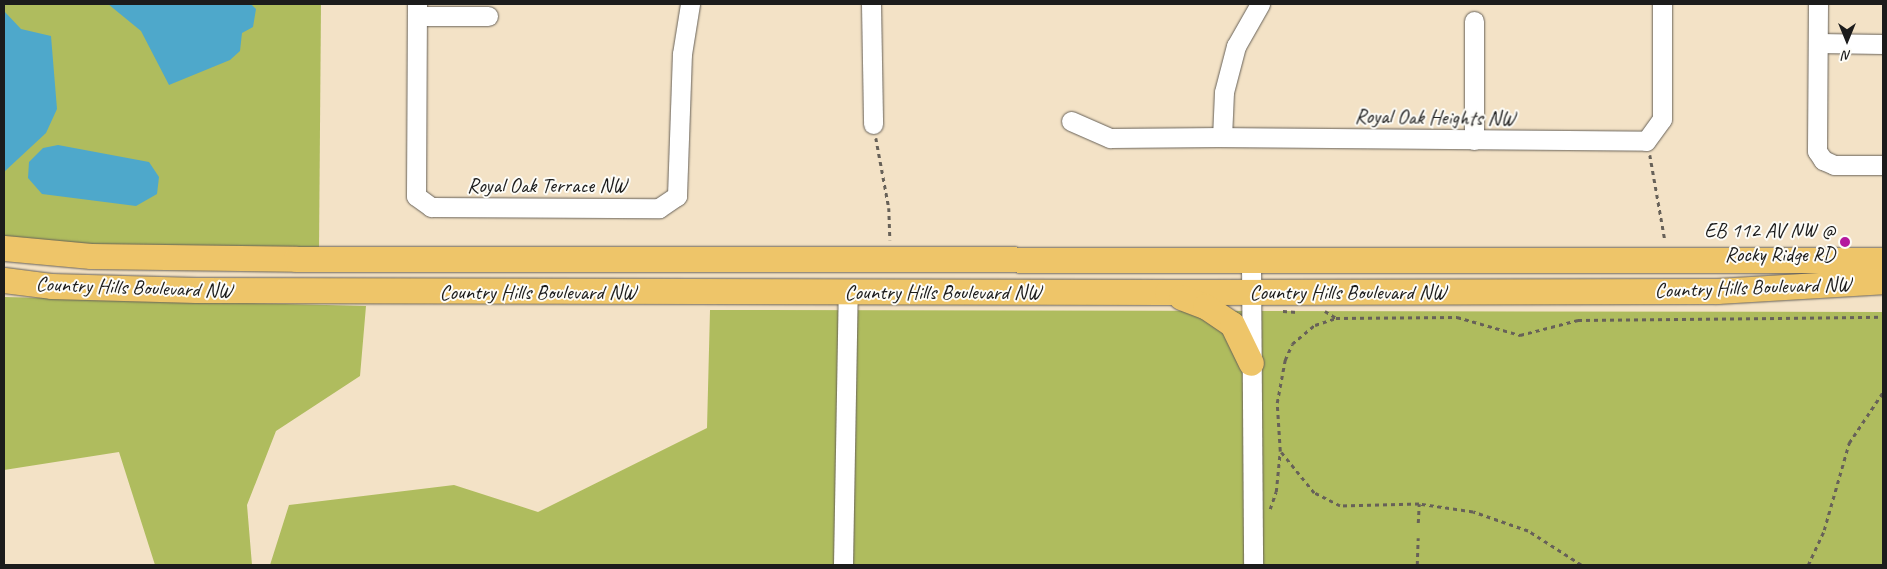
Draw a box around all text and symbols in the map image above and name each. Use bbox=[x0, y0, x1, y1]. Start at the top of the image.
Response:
north arrow bbox=[1822, 15, 1872, 65]
text: N bbox=[1843, 47, 1851, 64]
street label: Royal Oak Heights NW bbox=[1354, 103, 1516, 131]
street label: Royal Oak Terrace NW bbox=[467, 172, 627, 198]
place label: EB 112 AV NW @ Rocky Ridge RD bbox=[1703, 217, 1835, 267]
marker: EB 112 AV NW @ Rocky Ridge RD bbox=[1839, 236, 1851, 248]
street label: Country Hills Boulevard NW bbox=[35, 271, 233, 303]
street label: Country Hills Boulevard NW bbox=[1654, 271, 1852, 303]
street label: Country Hills Boulevard NW bbox=[439, 279, 637, 305]
street label: Country Hills Boulevard NW bbox=[844, 279, 1042, 305]
street label: Country Hills Boulevard NW bbox=[1249, 279, 1447, 305]

